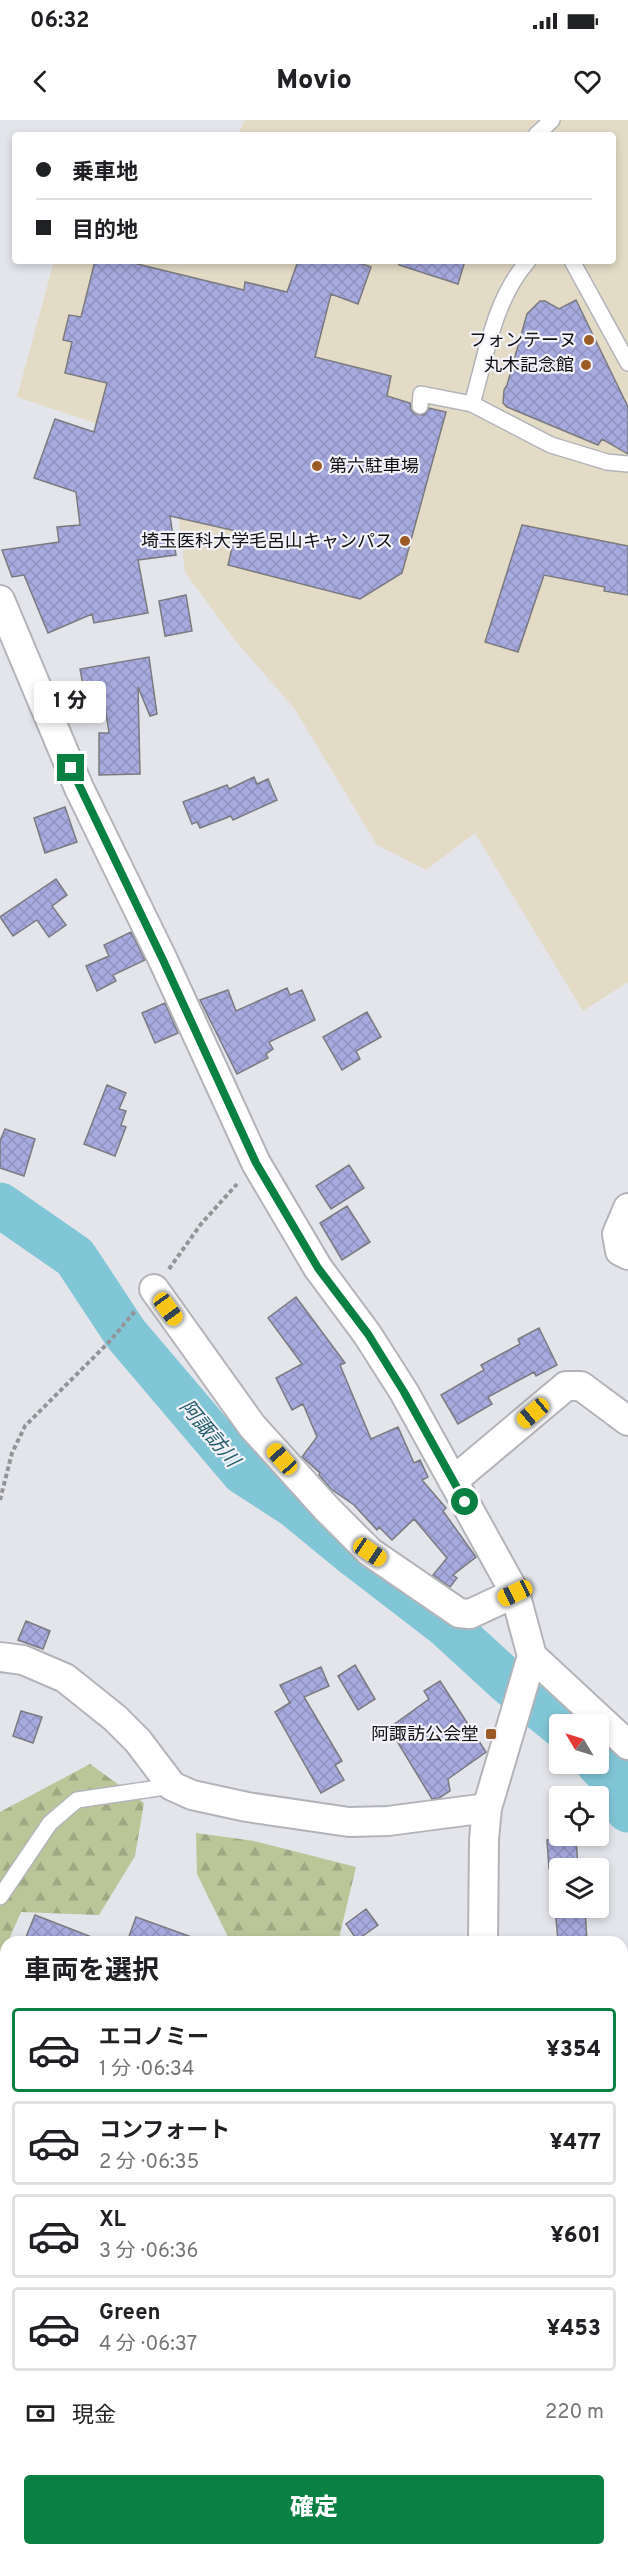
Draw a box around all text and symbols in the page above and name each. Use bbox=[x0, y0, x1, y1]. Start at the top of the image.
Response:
text: 06:32 bbox=[30, 8, 90, 35]
text: Movio bbox=[276, 64, 352, 98]
icon: back bbox=[24, 65, 57, 98]
icon: heart bbox=[571, 65, 604, 98]
text: 乗車地 bbox=[72, 160, 138, 187]
text: 目的地 bbox=[72, 218, 138, 245]
place label: フォンテーヌ bbox=[469, 330, 577, 353]
marker: フォンテーヌ bbox=[582, 333, 596, 347]
place label: 丸木記念館 bbox=[484, 355, 574, 378]
marker: 丸木記念館 bbox=[579, 358, 593, 372]
place label: 第六駐車場 bbox=[329, 456, 419, 479]
marker: 第六駐車場 bbox=[310, 459, 324, 473]
place label: 埼玉医科大学毛呂山キャンパス bbox=[141, 531, 393, 554]
marker: 埼玉医科大学毛呂山キャンパス bbox=[398, 534, 412, 548]
callout: 1 分 bbox=[35, 681, 107, 723]
text: 1 分 bbox=[53, 689, 87, 715]
route end bbox=[57, 754, 84, 781]
car bbox=[150, 1289, 186, 1329]
water label: 阿諏訪川 bbox=[173, 1395, 245, 1475]
car bbox=[513, 1395, 553, 1431]
car bbox=[263, 1440, 301, 1478]
route start bbox=[451, 1488, 478, 1515]
car bbox=[350, 1534, 390, 1570]
car bbox=[495, 1577, 535, 1609]
north arrow bbox=[549, 1714, 609, 1774]
map controls bbox=[549, 1714, 609, 1918]
place label: 阿諏訪公会堂 bbox=[371, 1724, 479, 1747]
marker: 阿諏訪公会堂 bbox=[484, 1727, 498, 1741]
button: locate bbox=[549, 1786, 609, 1846]
button: layers bbox=[549, 1858, 609, 1918]
text: 車両を選択 bbox=[24, 1955, 159, 1989]
icon: car bbox=[27, 2023, 81, 2077]
text: エコノミー bbox=[99, 2025, 209, 2052]
text: ¥354 bbox=[546, 2037, 601, 2064]
text: 1 分 · 06:34 bbox=[99, 2057, 194, 2083]
icon: car bbox=[27, 2116, 81, 2170]
text: コンフォート bbox=[99, 2118, 230, 2145]
text: ¥477 bbox=[549, 2130, 601, 2157]
text: 2 分 · 06:35 bbox=[99, 2150, 199, 2176]
text: XL bbox=[99, 2207, 126, 2234]
icon: car bbox=[27, 2209, 81, 2263]
text: ¥601 bbox=[550, 2223, 601, 2250]
text: 3 分 · 06:36 bbox=[99, 2239, 198, 2265]
text: Green bbox=[99, 2300, 161, 2327]
icon: car bbox=[27, 2302, 81, 2356]
text: ¥453 bbox=[547, 2316, 601, 2343]
text: 4 分 · 06:37 bbox=[99, 2332, 197, 2358]
icon: cash bbox=[24, 2397, 57, 2430]
text: 220 m bbox=[545, 2400, 604, 2426]
text: 現金 bbox=[72, 2403, 116, 2430]
button: 確定 bbox=[24, 2475, 604, 2544]

